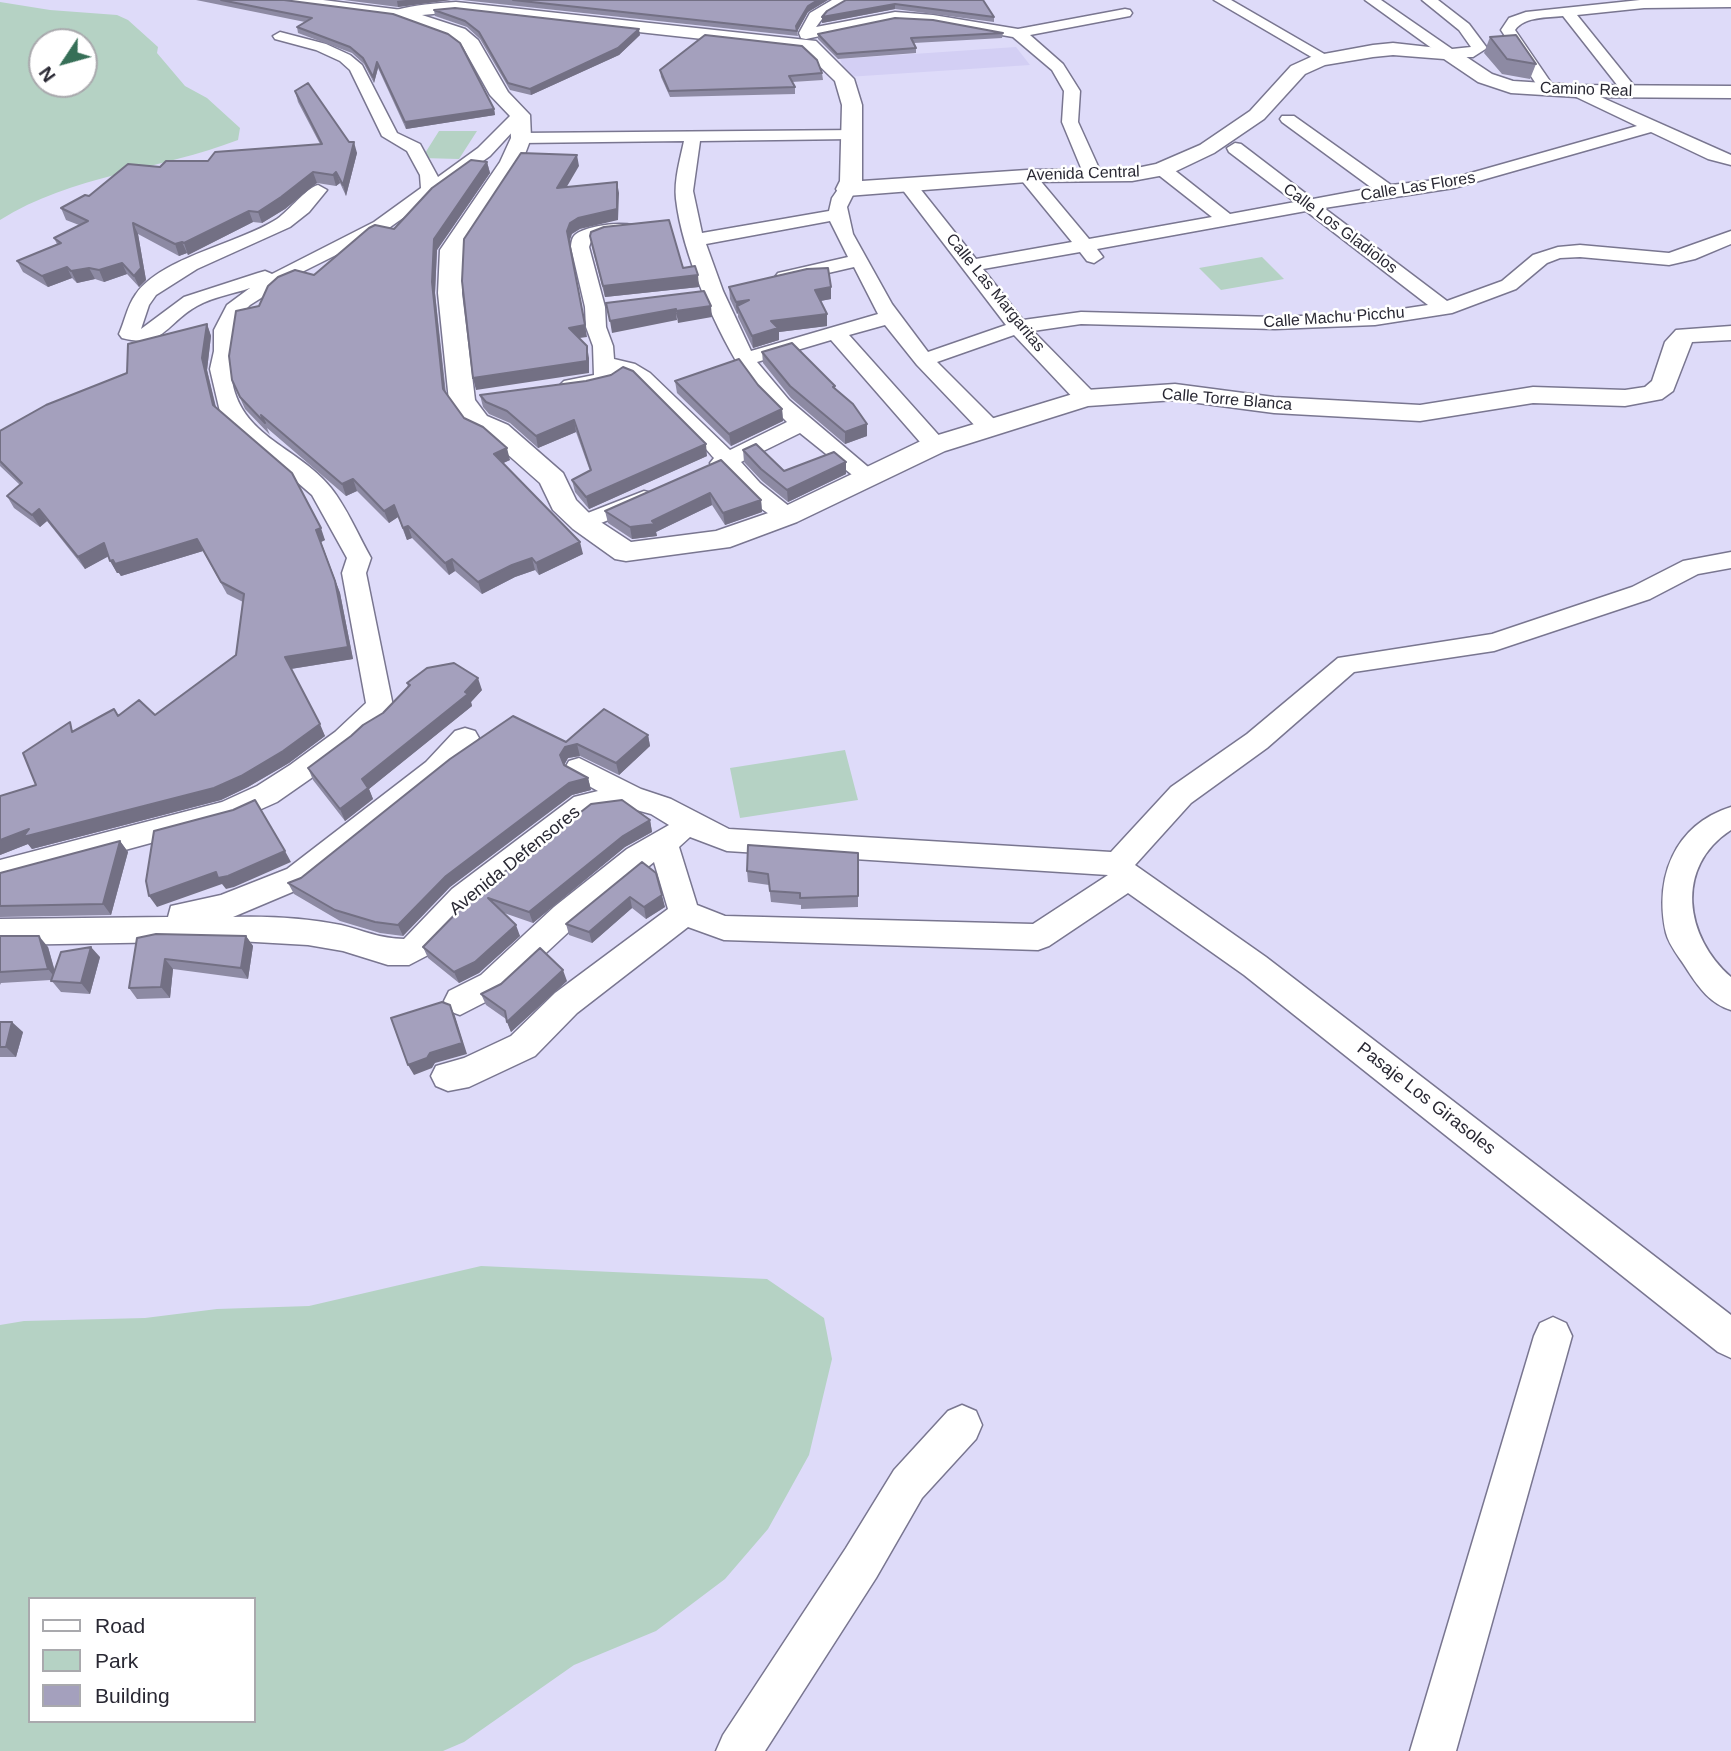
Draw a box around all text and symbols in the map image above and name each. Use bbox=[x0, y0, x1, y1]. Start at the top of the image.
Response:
north arrow bbox=[28, 28, 98, 98]
text: N bbox=[35, 63, 60, 86]
street label: Camino Real bbox=[1539, 79, 1633, 101]
street label: Avenida Central bbox=[1026, 162, 1140, 186]
street label: Calle Las Flores bbox=[1359, 168, 1477, 206]
street label: Calle Los Gladiolos bbox=[1279, 180, 1401, 278]
street label: Calle Las Margaritas bbox=[941, 230, 1049, 356]
street label: Calle Machu Picchu bbox=[1263, 303, 1405, 333]
street label: Calle Torre Blanca bbox=[1161, 385, 1293, 415]
street label: Avenida Defensores bbox=[445, 802, 585, 920]
street label: Pasaje Los Girasoles bbox=[1352, 1038, 1500, 1160]
legend bbox=[28, 1597, 256, 1723]
text: Road bbox=[95, 1614, 145, 1637]
text: Park bbox=[95, 1649, 138, 1672]
text: Building bbox=[95, 1684, 170, 1707]

